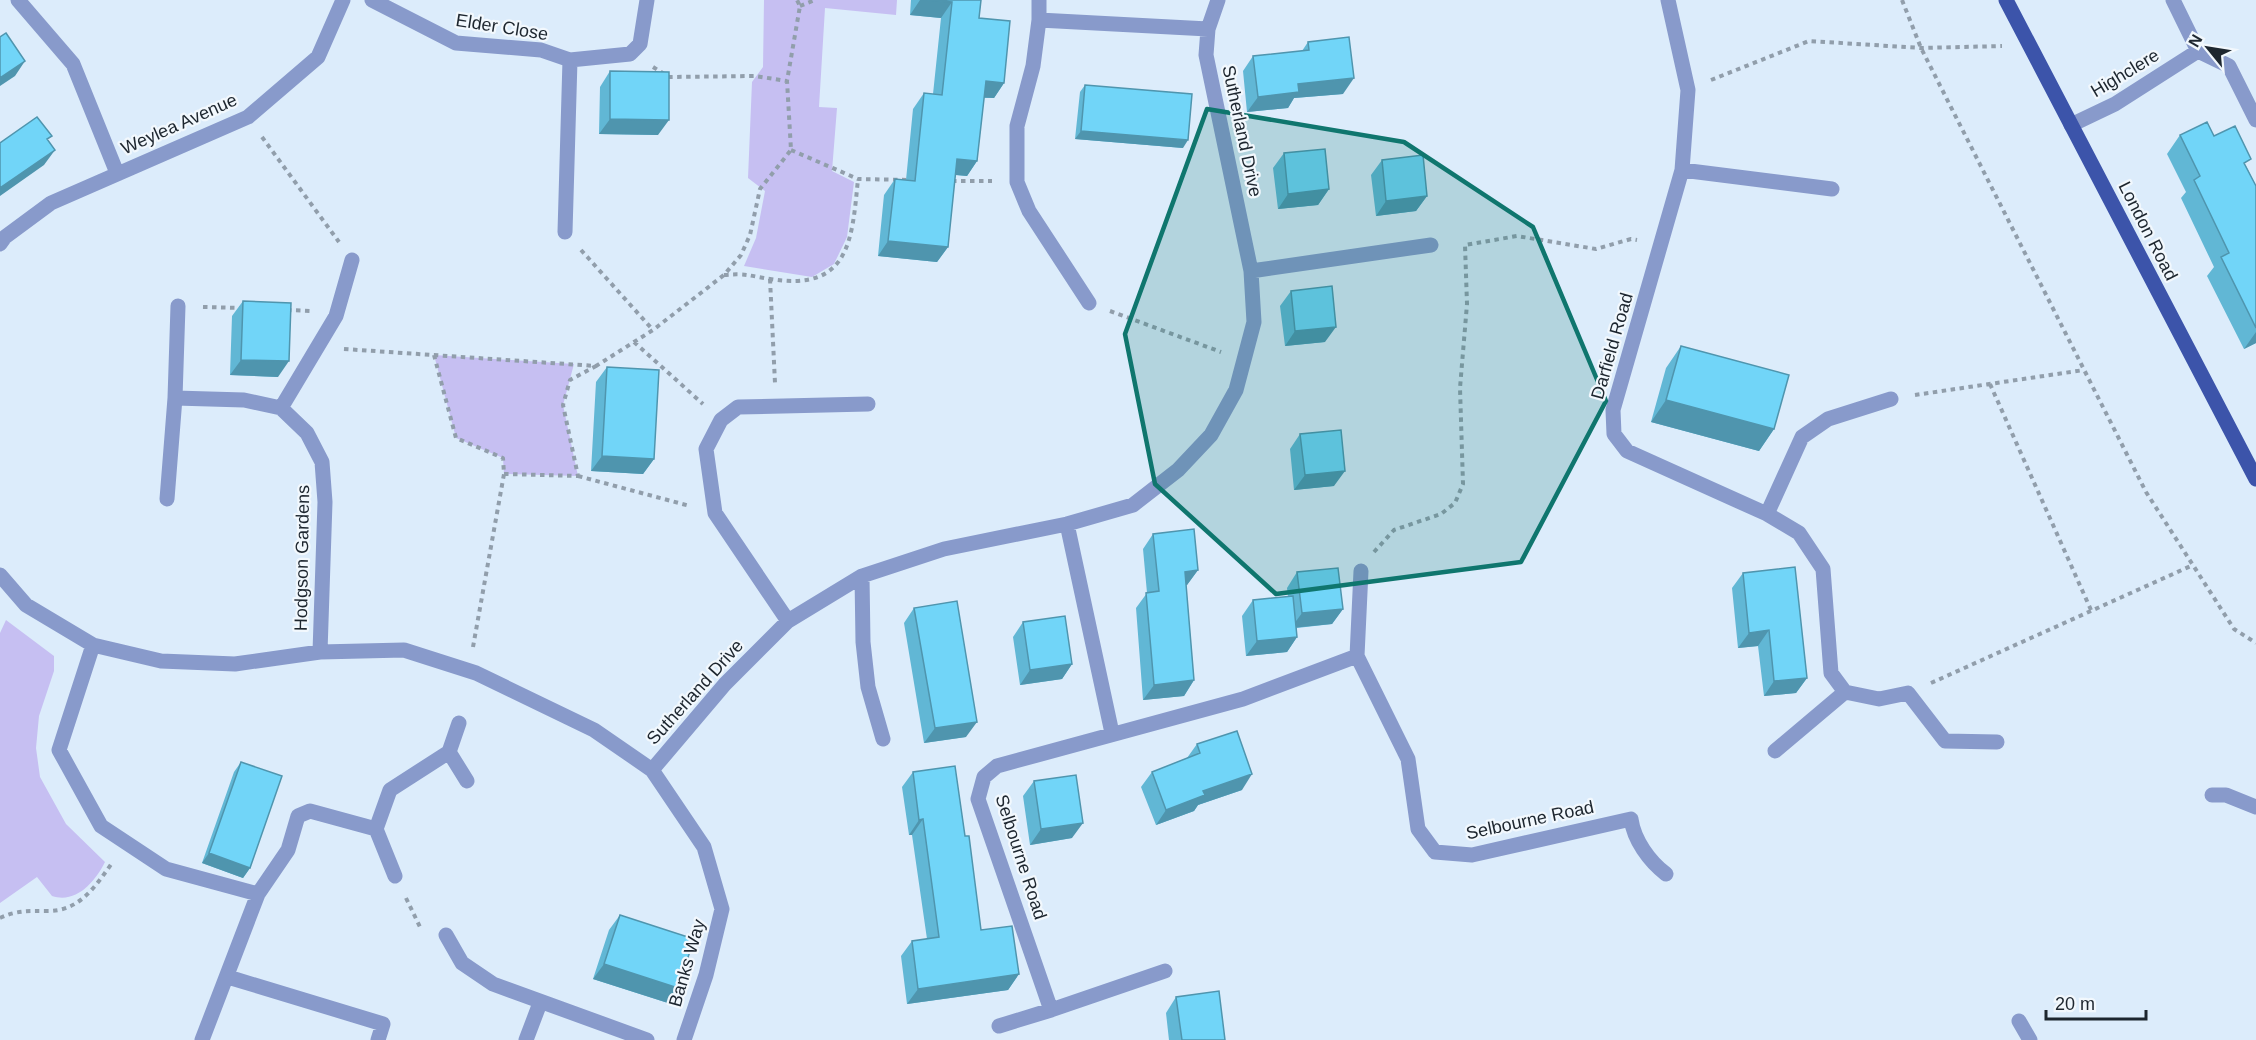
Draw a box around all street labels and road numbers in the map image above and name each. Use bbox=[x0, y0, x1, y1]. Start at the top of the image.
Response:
street label: Elder Close bbox=[454, 10, 550, 44]
street label: Highclere bbox=[2087, 45, 2163, 101]
street label: Sutherland Drive bbox=[1218, 63, 1266, 199]
street label: Weylea Avenue bbox=[118, 90, 240, 158]
street label: London Road bbox=[2115, 178, 2181, 284]
street label: Darfield Road bbox=[1587, 290, 1637, 402]
street label: Hodgson Gardens bbox=[291, 485, 313, 631]
street label: Sutherland Drive bbox=[643, 635, 747, 749]
street label: Selbourne Road bbox=[991, 792, 1051, 922]
street label: Selbourne Road bbox=[1464, 797, 1596, 843]
street label: Banks Way bbox=[665, 917, 709, 1009]

